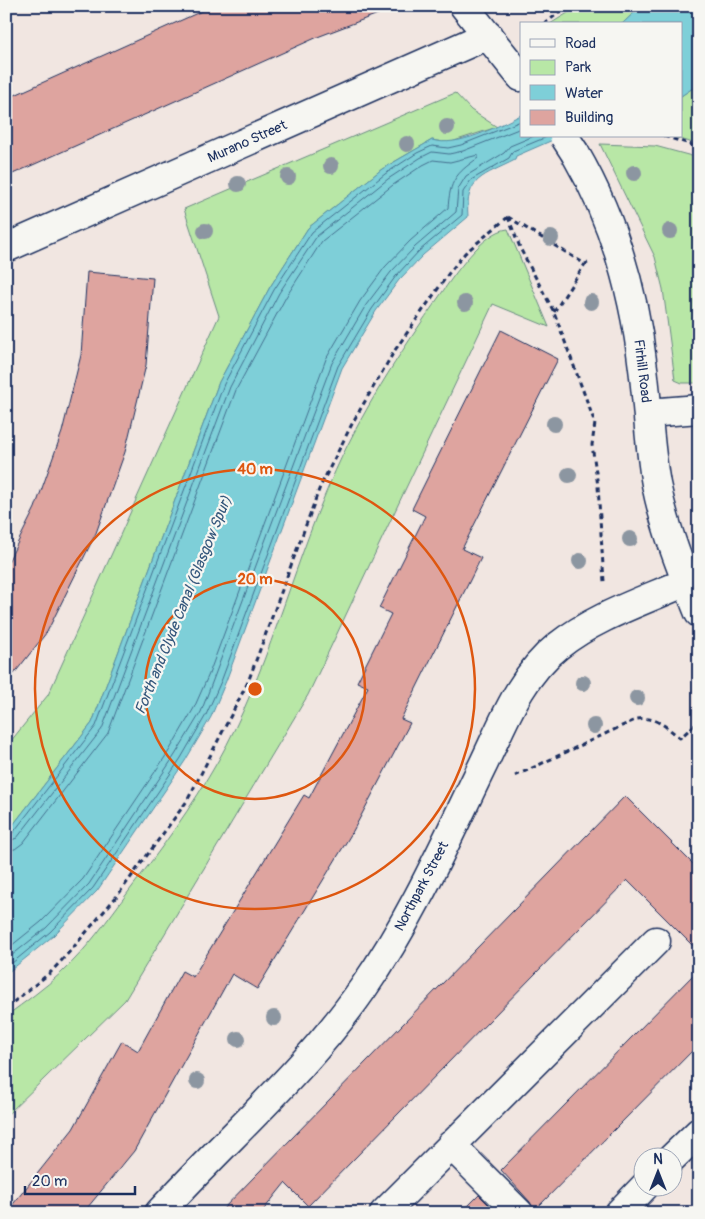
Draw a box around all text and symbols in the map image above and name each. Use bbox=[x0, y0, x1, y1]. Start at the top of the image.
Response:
legend bbox=[520, 22, 682, 138]
text: Road bbox=[565, 34, 596, 53]
text: Park bbox=[565, 58, 592, 77]
text: Water bbox=[565, 84, 604, 103]
text: Building bbox=[565, 108, 613, 127]
street label: Murano Street bbox=[205, 116, 290, 166]
street label: Firhill Road bbox=[630, 338, 655, 404]
text: 40 m bbox=[237, 460, 273, 479]
water label: Forth and Clyde Canal (Glasgow Spur) bbox=[131, 493, 236, 717]
text: 20 m bbox=[237, 570, 273, 589]
centre of rings bbox=[246, 680, 264, 698]
street label: Northpark Street bbox=[391, 838, 452, 934]
north arrow bbox=[632, 1146, 682, 1196]
text: N bbox=[653, 1151, 663, 1168]
scale bar bbox=[25, 1164, 135, 1196]
text: 20 m bbox=[32, 1172, 67, 1191]

